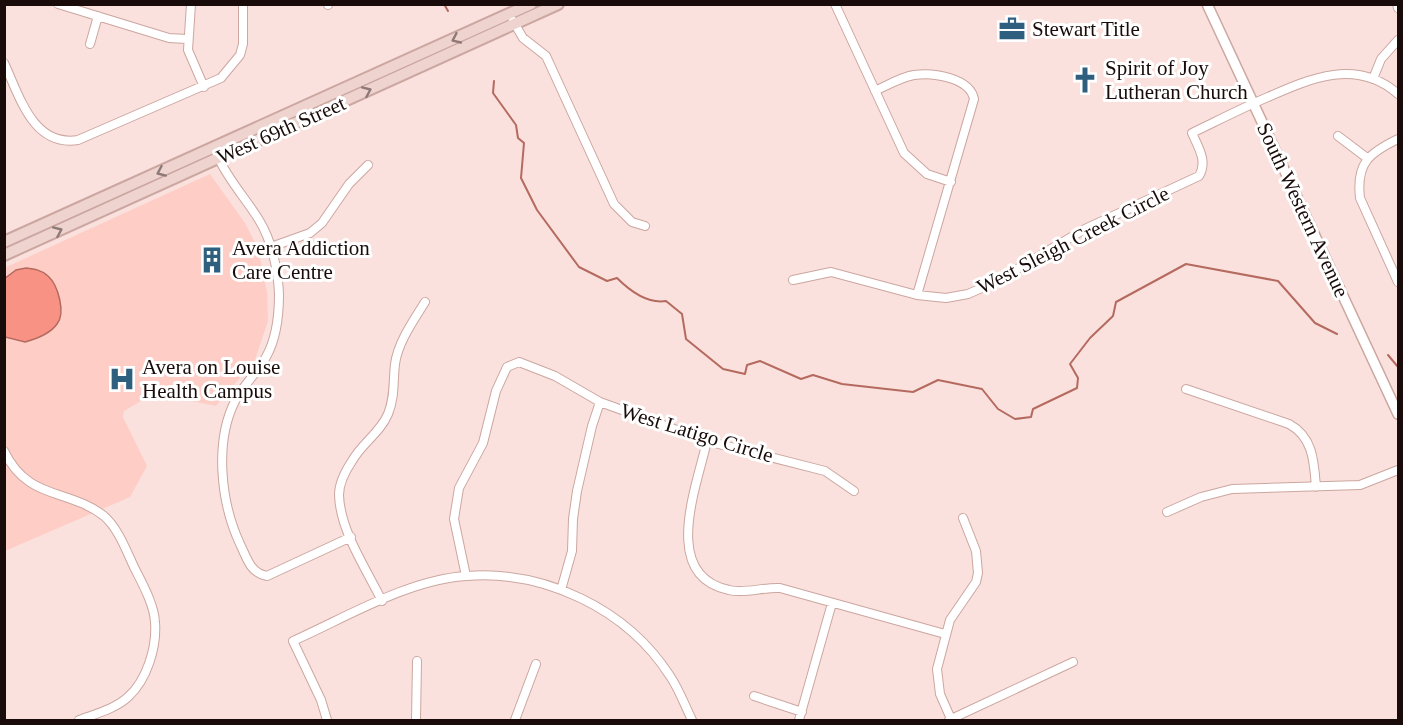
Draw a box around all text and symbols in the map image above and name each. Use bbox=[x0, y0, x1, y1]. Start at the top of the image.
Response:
office icon: Stewart Title bbox=[997, 14, 1027, 44]
place label: Stewart Title bbox=[1032, 17, 1140, 41]
one-way arrow bbox=[452, 31, 463, 43]
place label: Spirit of Joy Lutheran Church bbox=[1105, 56, 1248, 104]
church icon: Spirit of Joy Lutheran Church bbox=[1070, 65, 1100, 95]
one-way arrow bbox=[361, 86, 372, 98]
street label: West 69th Street bbox=[213, 91, 349, 169]
street label: South Western Avenue bbox=[1252, 119, 1354, 301]
one-way arrow bbox=[156, 165, 167, 177]
street label: West Sleigh Creek Circle bbox=[973, 181, 1173, 299]
one-way arrow bbox=[51, 227, 62, 239]
place label: Avera Addiction Care Centre bbox=[232, 236, 370, 284]
building icon: Avera Addiction Care Centre bbox=[197, 245, 227, 275]
place label: Avera on Louise Health Campus bbox=[142, 355, 280, 403]
hospital icon: Avera on Louise Health Campus bbox=[107, 364, 137, 394]
street label: West Latigo Circle bbox=[618, 398, 776, 468]

